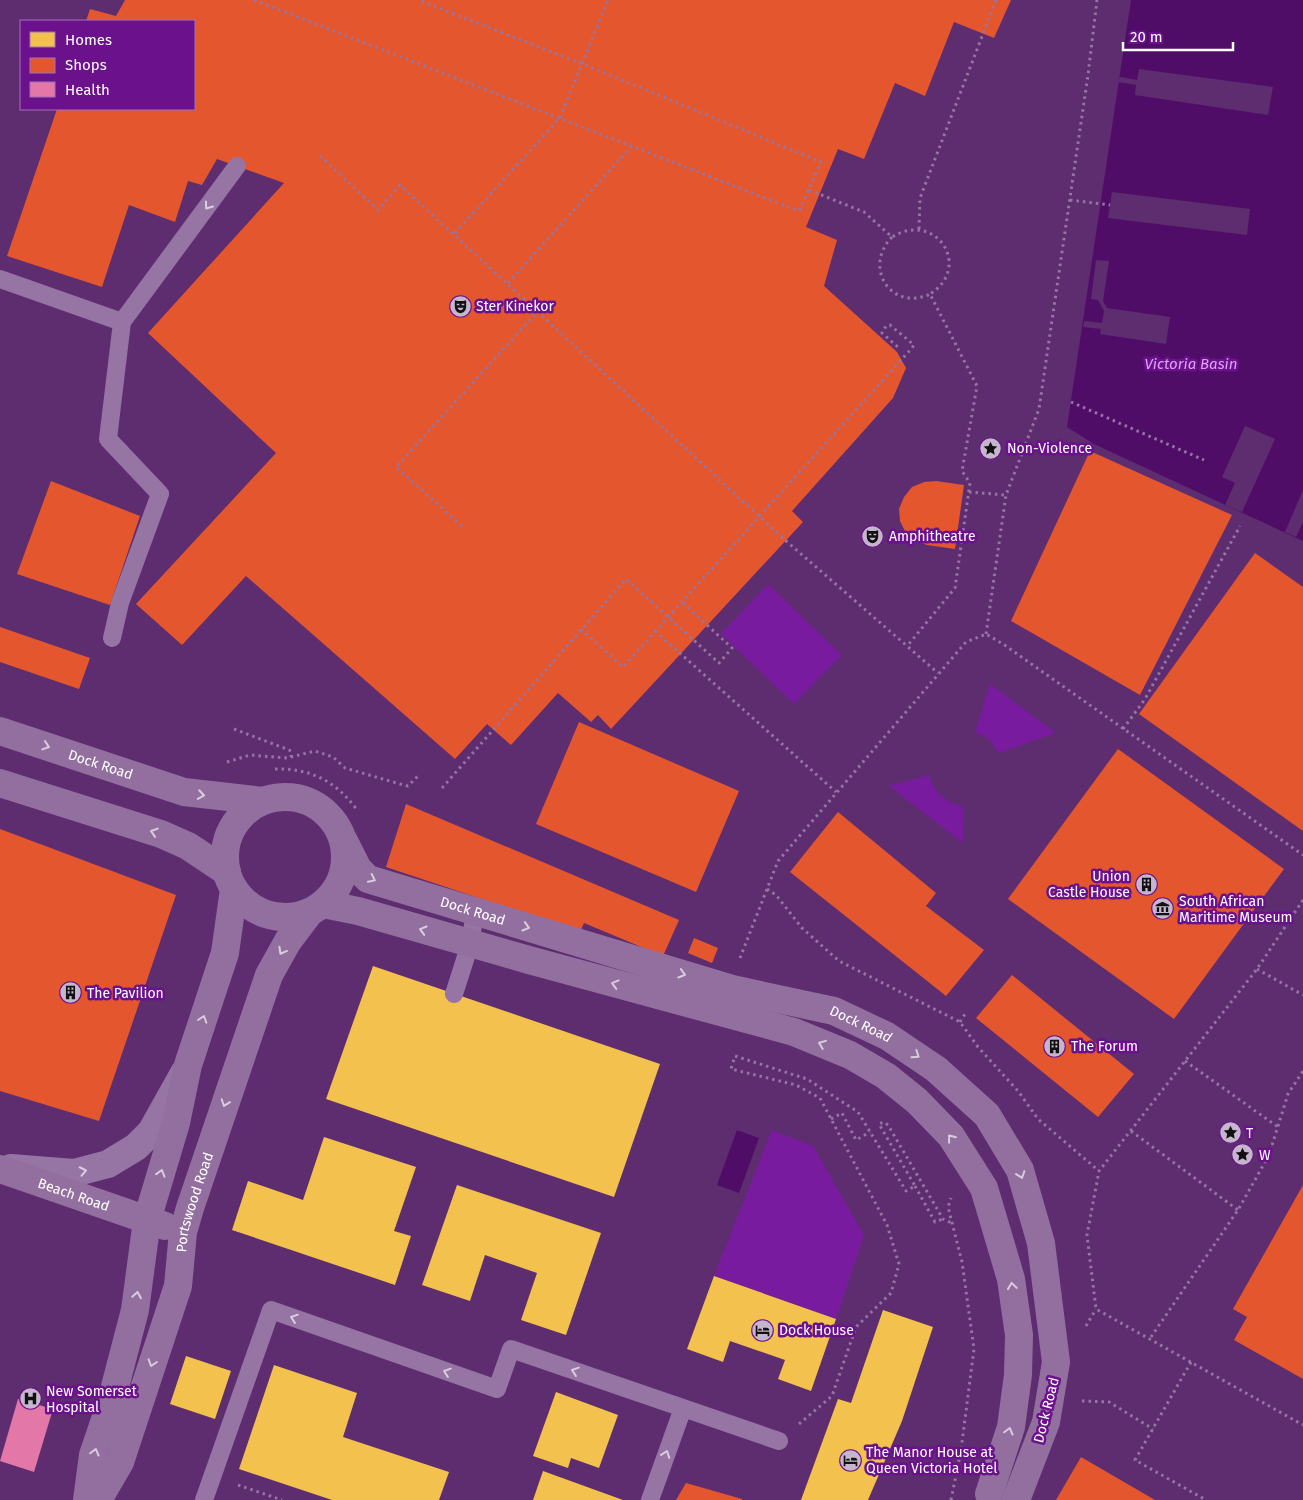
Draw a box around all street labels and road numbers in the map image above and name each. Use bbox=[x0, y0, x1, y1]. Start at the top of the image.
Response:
street label: Dock Road bbox=[66, 746, 135, 783]
street label: Dock Road bbox=[438, 893, 507, 929]
street label: Dock Road bbox=[827, 1002, 896, 1046]
street label: Portswood Road bbox=[173, 1150, 217, 1253]
street label: Beach Road bbox=[36, 1175, 112, 1215]
street label: Dock Road bbox=[1030, 1376, 1063, 1445]

